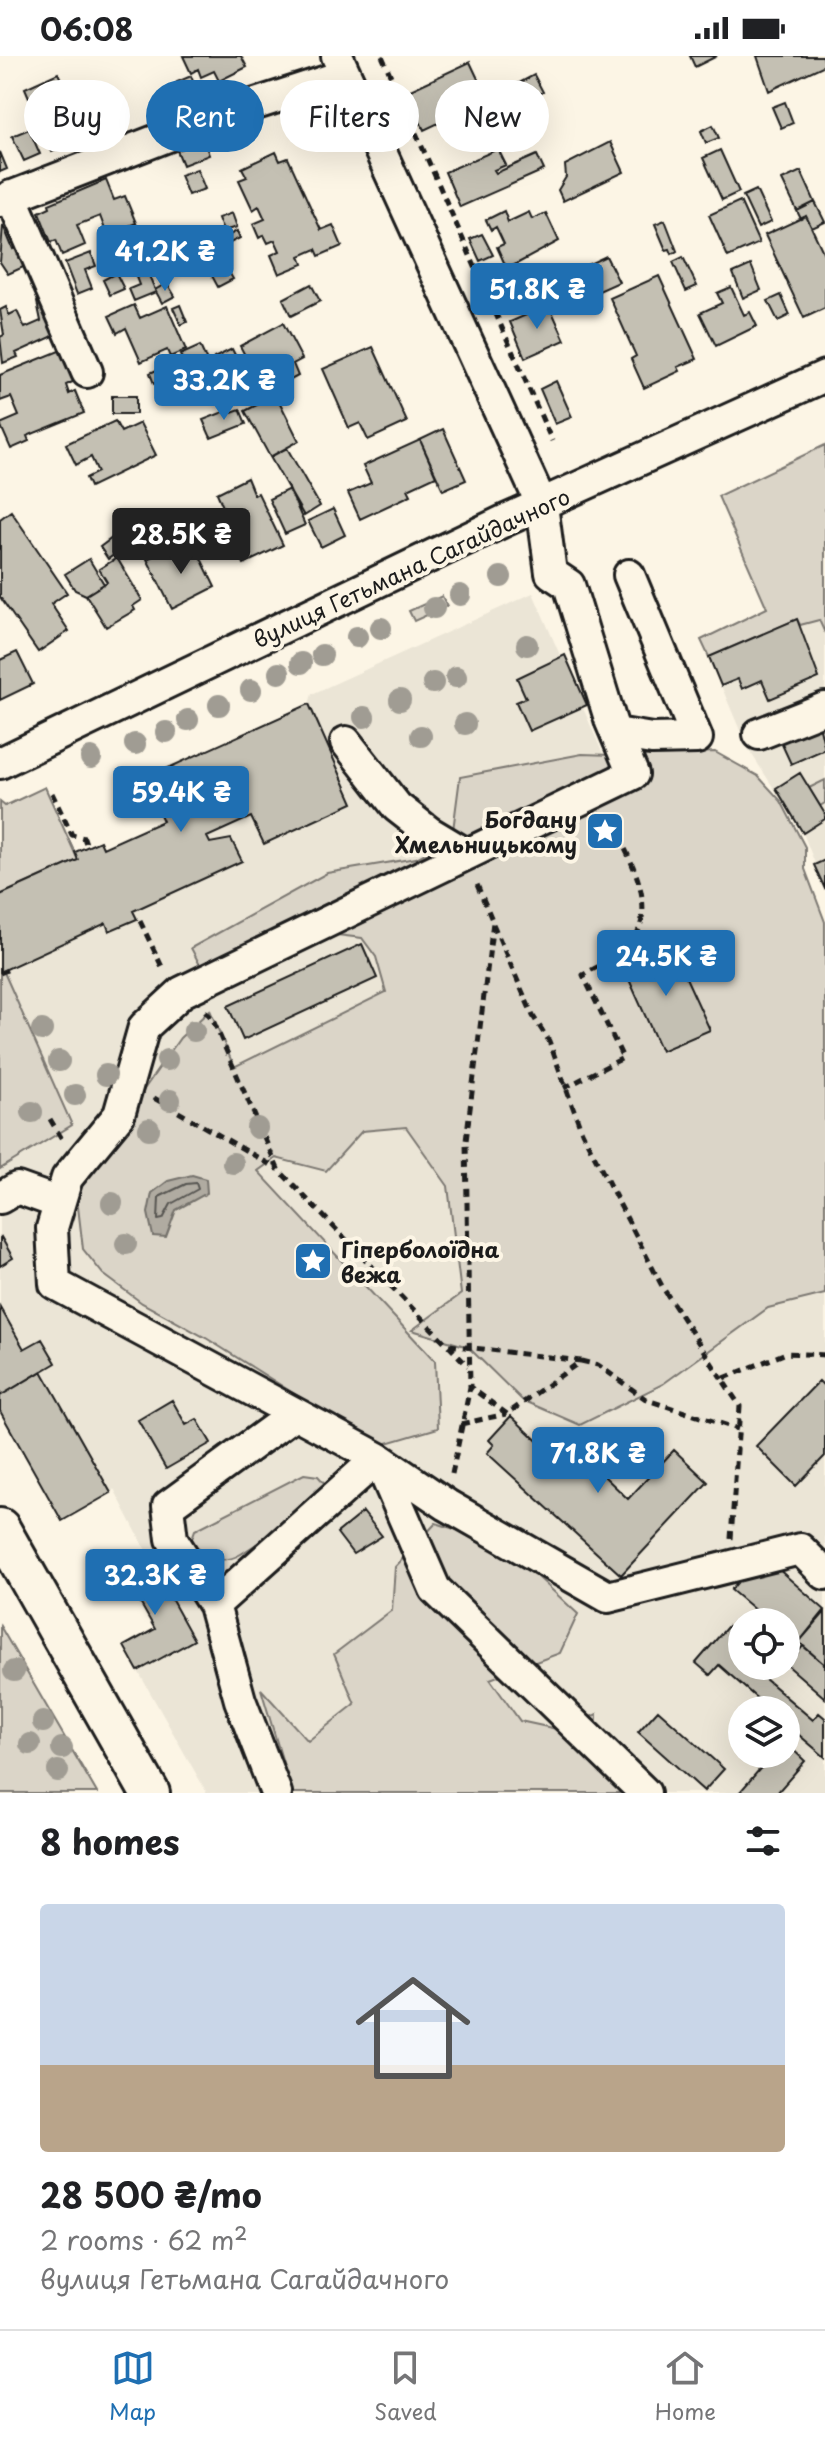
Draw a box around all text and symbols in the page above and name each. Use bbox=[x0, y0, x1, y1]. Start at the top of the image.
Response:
text: 06:08 bbox=[40, 6, 133, 51]
chip: Buy bbox=[24, 80, 130, 152]
chip: Rent bbox=[146, 80, 264, 152]
chip: Filters bbox=[280, 80, 419, 152]
chip: New bbox=[435, 80, 549, 152]
pin: 41.2K ₴ bbox=[91, 225, 239, 293]
text: 41.2K ₴ bbox=[115, 231, 215, 270]
pin: 51.8K ₴ bbox=[463, 263, 611, 331]
text: 51.8K ₴ bbox=[488, 269, 586, 308]
pin: 33.2K ₴ bbox=[150, 354, 298, 422]
text: 33.2K ₴ bbox=[172, 360, 276, 399]
street label: вулиця Гетьмана Сагайдачного bbox=[247, 479, 575, 655]
pin: 28.5K ₴ bbox=[107, 508, 255, 576]
text: 28.5K ₴ bbox=[130, 514, 232, 553]
pin: 59.4K ₴ bbox=[107, 766, 255, 834]
text: 59.4K ₴ bbox=[131, 772, 231, 811]
place label: Богдану Хмельницькому bbox=[395, 802, 577, 860]
place icon: Богдану Хмельницькому bbox=[584, 810, 626, 852]
pin: 24.5K ₴ bbox=[592, 930, 740, 998]
text: 24.5K ₴ bbox=[615, 936, 717, 975]
place label: Гіперболоїдна вежа bbox=[341, 1232, 500, 1290]
place icon: Гіперболоїдна вежа bbox=[292, 1240, 334, 1282]
pin: 71.8K ₴ bbox=[524, 1427, 672, 1495]
text: 71.8K ₴ bbox=[550, 1433, 646, 1472]
pin: 32.3K ₴ bbox=[81, 1549, 229, 1617]
text: 32.3K ₴ bbox=[103, 1555, 207, 1594]
map controls bbox=[728, 1608, 800, 1768]
button: locate bbox=[728, 1608, 800, 1680]
button: layers bbox=[728, 1696, 800, 1768]
text: 8 homes bbox=[40, 1815, 180, 1867]
icon: filters bbox=[741, 1819, 785, 1863]
icon: home bbox=[341, 1956, 485, 2100]
text: 28 500 ₴/mo bbox=[40, 2168, 262, 2220]
text: 2 rooms · 62 m² bbox=[40, 2220, 248, 2259]
text: вулиця Гетьмана Сагайдачного bbox=[40, 2259, 449, 2298]
tab: Map bbox=[109, 2346, 156, 2427]
tab: Saved bbox=[374, 2346, 437, 2427]
tab: Home bbox=[655, 2346, 716, 2427]

